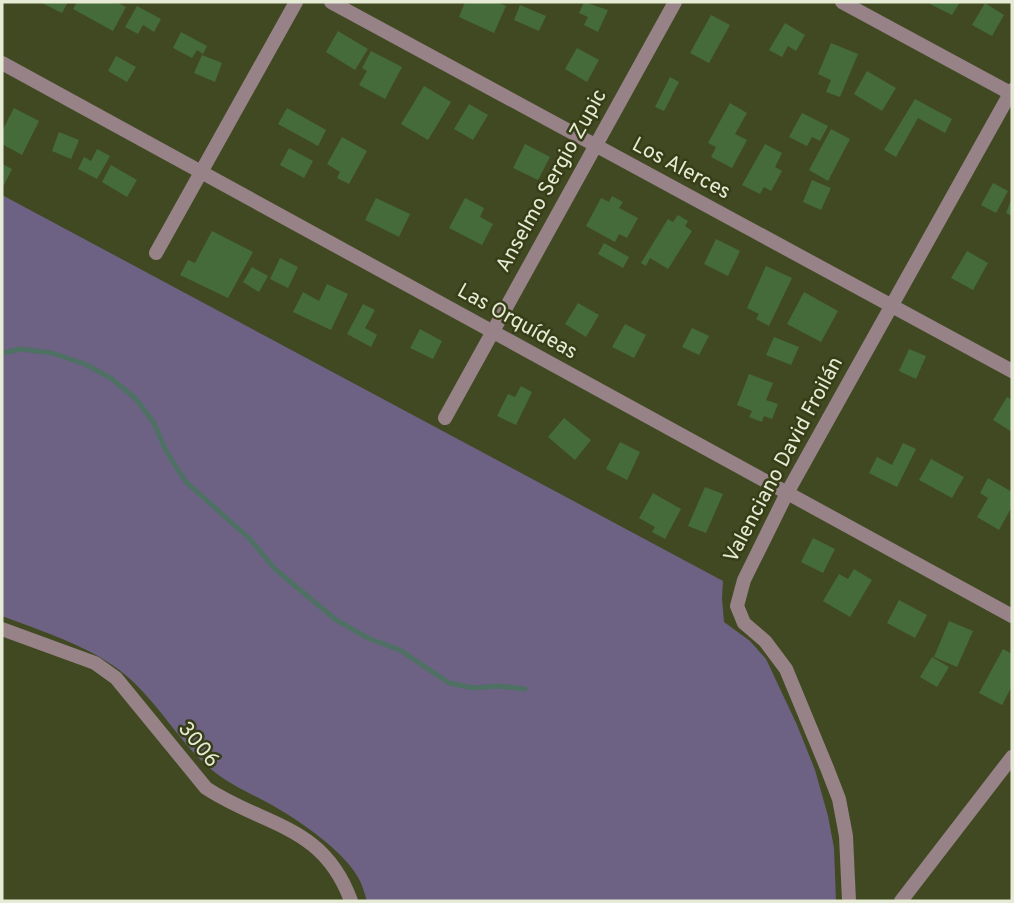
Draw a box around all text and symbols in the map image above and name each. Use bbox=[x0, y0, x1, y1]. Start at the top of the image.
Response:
street label: Anselmo Sergio Zupic bbox=[490, 85, 614, 277]
street label: Los Alerces bbox=[627, 132, 735, 206]
street label: Las Orquídeas bbox=[452, 278, 582, 366]
street label: Valenciano David Froilán bbox=[718, 352, 850, 568]
street label: 3006 bbox=[171, 716, 225, 774]

